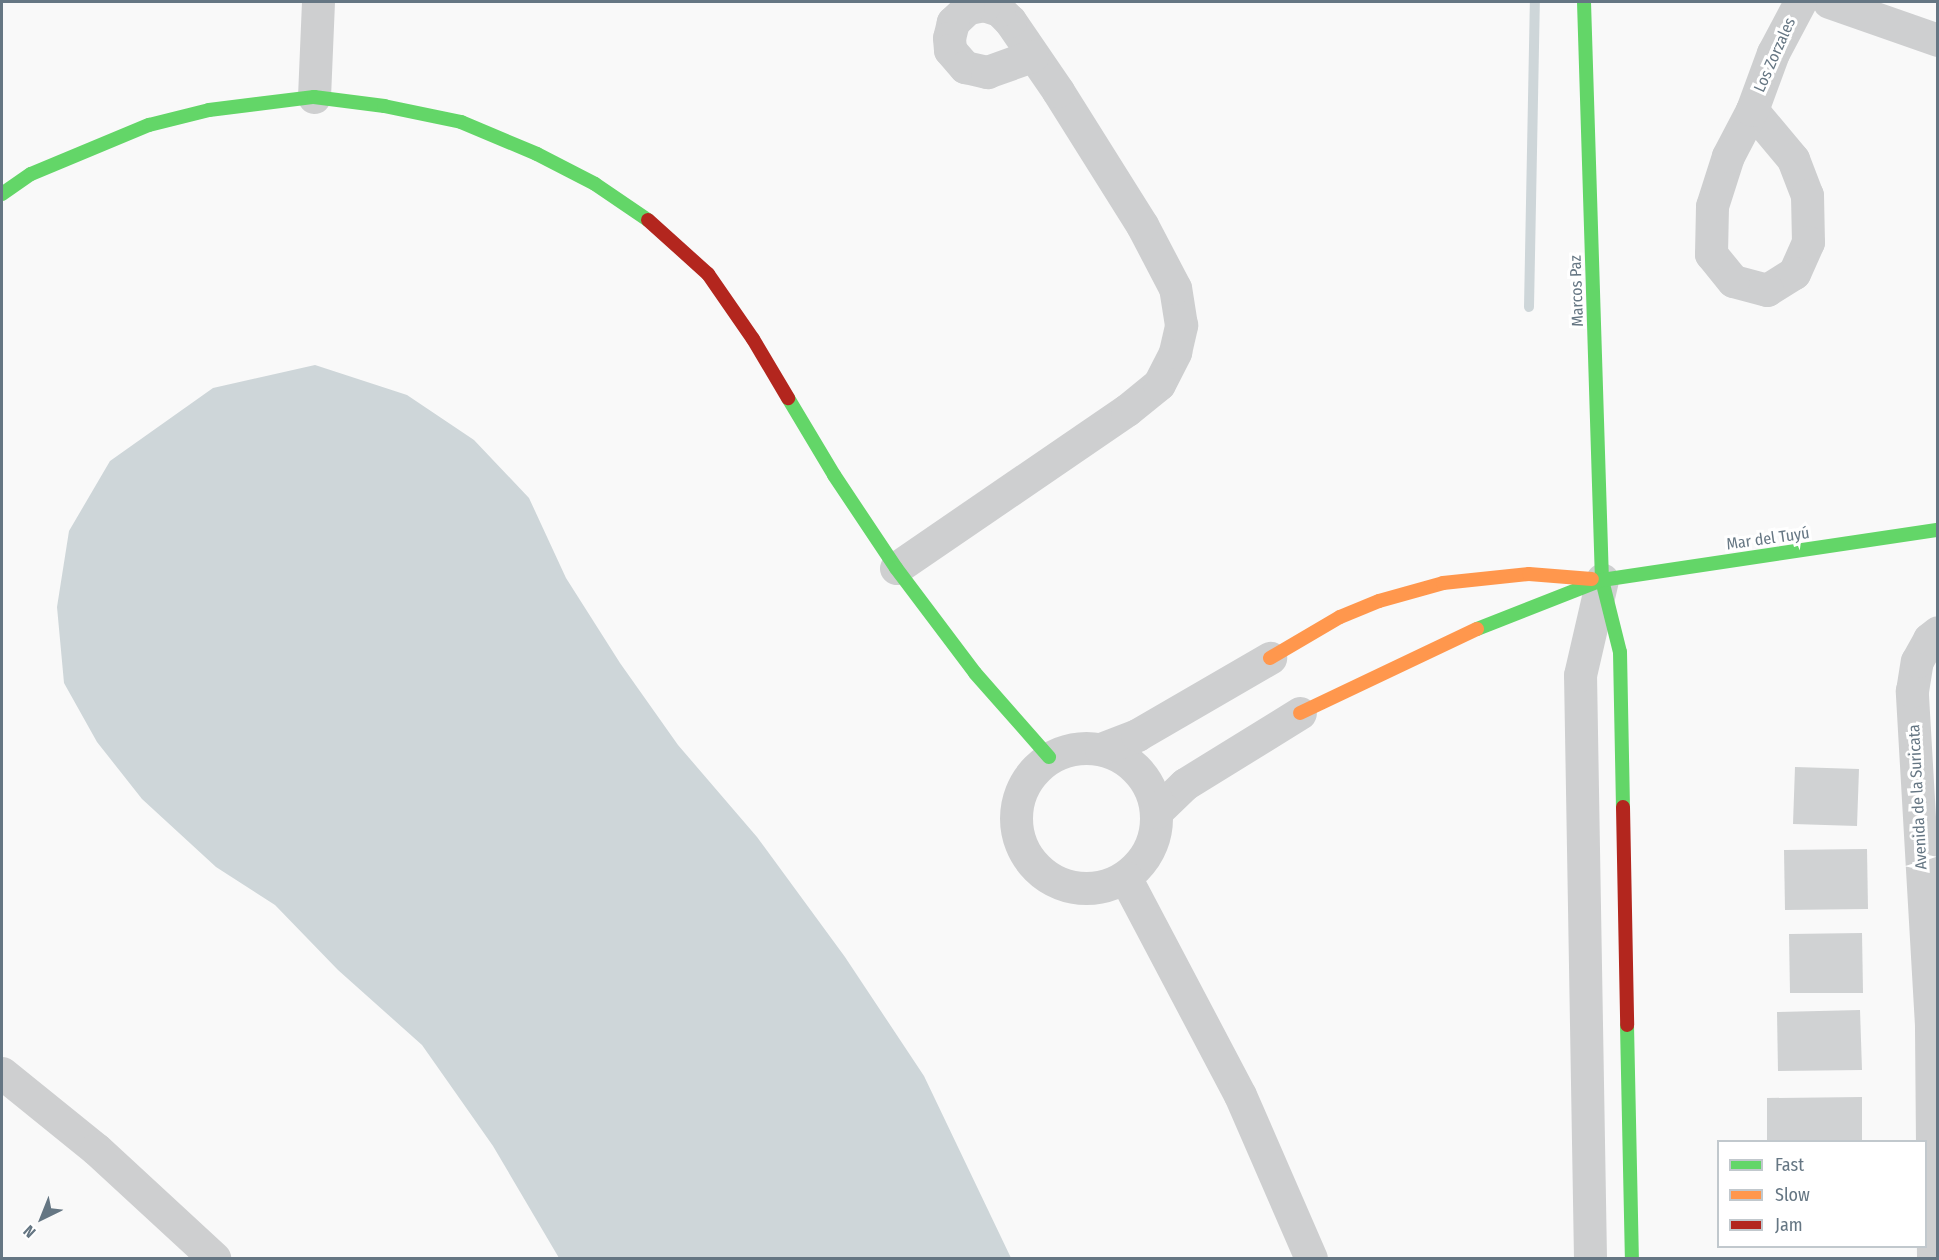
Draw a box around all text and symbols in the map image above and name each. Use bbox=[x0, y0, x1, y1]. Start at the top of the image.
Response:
street label: Los Zorzales bbox=[1750, 15, 1800, 95]
street label: Marcos Paz bbox=[1566, 255, 1588, 327]
street label: Mar del Tuyú bbox=[1725, 524, 1811, 554]
street label: Avenida de la Suricata bbox=[1905, 724, 1931, 870]
legend bbox=[1717, 1140, 1927, 1248]
text: Fast bbox=[1775, 1154, 1804, 1176]
text: Slow bbox=[1775, 1184, 1810, 1206]
north arrow bbox=[12, 1188, 72, 1248]
text: Jam bbox=[1775, 1214, 1803, 1236]
text: N bbox=[19, 1221, 39, 1242]

